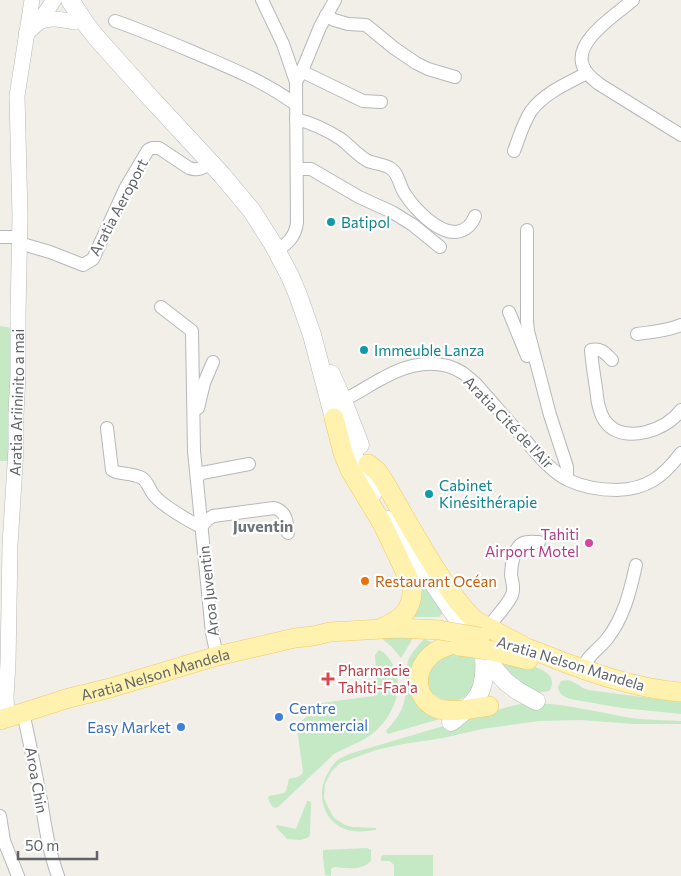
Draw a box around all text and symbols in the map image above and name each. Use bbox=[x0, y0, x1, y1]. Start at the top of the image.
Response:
street label: Aratia Aeroport bbox=[85, 155, 151, 259]
place label: Batipol bbox=[341, 213, 390, 231]
marker: Batipol bbox=[325, 216, 337, 228]
street label: Aratia Ariininito a mai bbox=[5, 329, 27, 476]
place label: Immeuble Lanza bbox=[374, 341, 484, 359]
marker: Immeuble Lanza bbox=[358, 344, 370, 356]
street label: Aratia Cité de l'Air bbox=[460, 372, 558, 472]
place label: Cabinet Kinésithérapie bbox=[439, 476, 537, 511]
marker: Cabinet Kinésithérapie bbox=[423, 488, 435, 500]
district label: Juventin bbox=[233, 516, 293, 535]
place label: Tahiti Airport Motel bbox=[485, 525, 579, 560]
marker: Tahiti Airport Motel bbox=[583, 537, 595, 549]
street label: Aroa Juventin bbox=[194, 545, 222, 637]
place label: Restaurant Océan bbox=[375, 572, 497, 590]
marker: Restaurant Océan bbox=[359, 575, 371, 587]
street label: Aratia Nelson Mandela bbox=[495, 632, 647, 694]
street label: Aratia Nelson Mandela bbox=[79, 644, 231, 704]
place label: Pharmacie Tahiti-Faa'a bbox=[338, 661, 418, 696]
marker: Pharmacie Tahiti-Faa'a bbox=[322, 673, 334, 685]
place label: Centre commercial bbox=[289, 699, 368, 734]
marker: Centre commercial bbox=[273, 711, 285, 723]
place label: Easy Market bbox=[87, 718, 171, 736]
marker: Easy Market bbox=[175, 721, 187, 733]
street label: Aroa Chin bbox=[22, 745, 52, 815]
scale bar bbox=[18, 828, 96, 860]
text: 50 m bbox=[25, 836, 59, 854]

